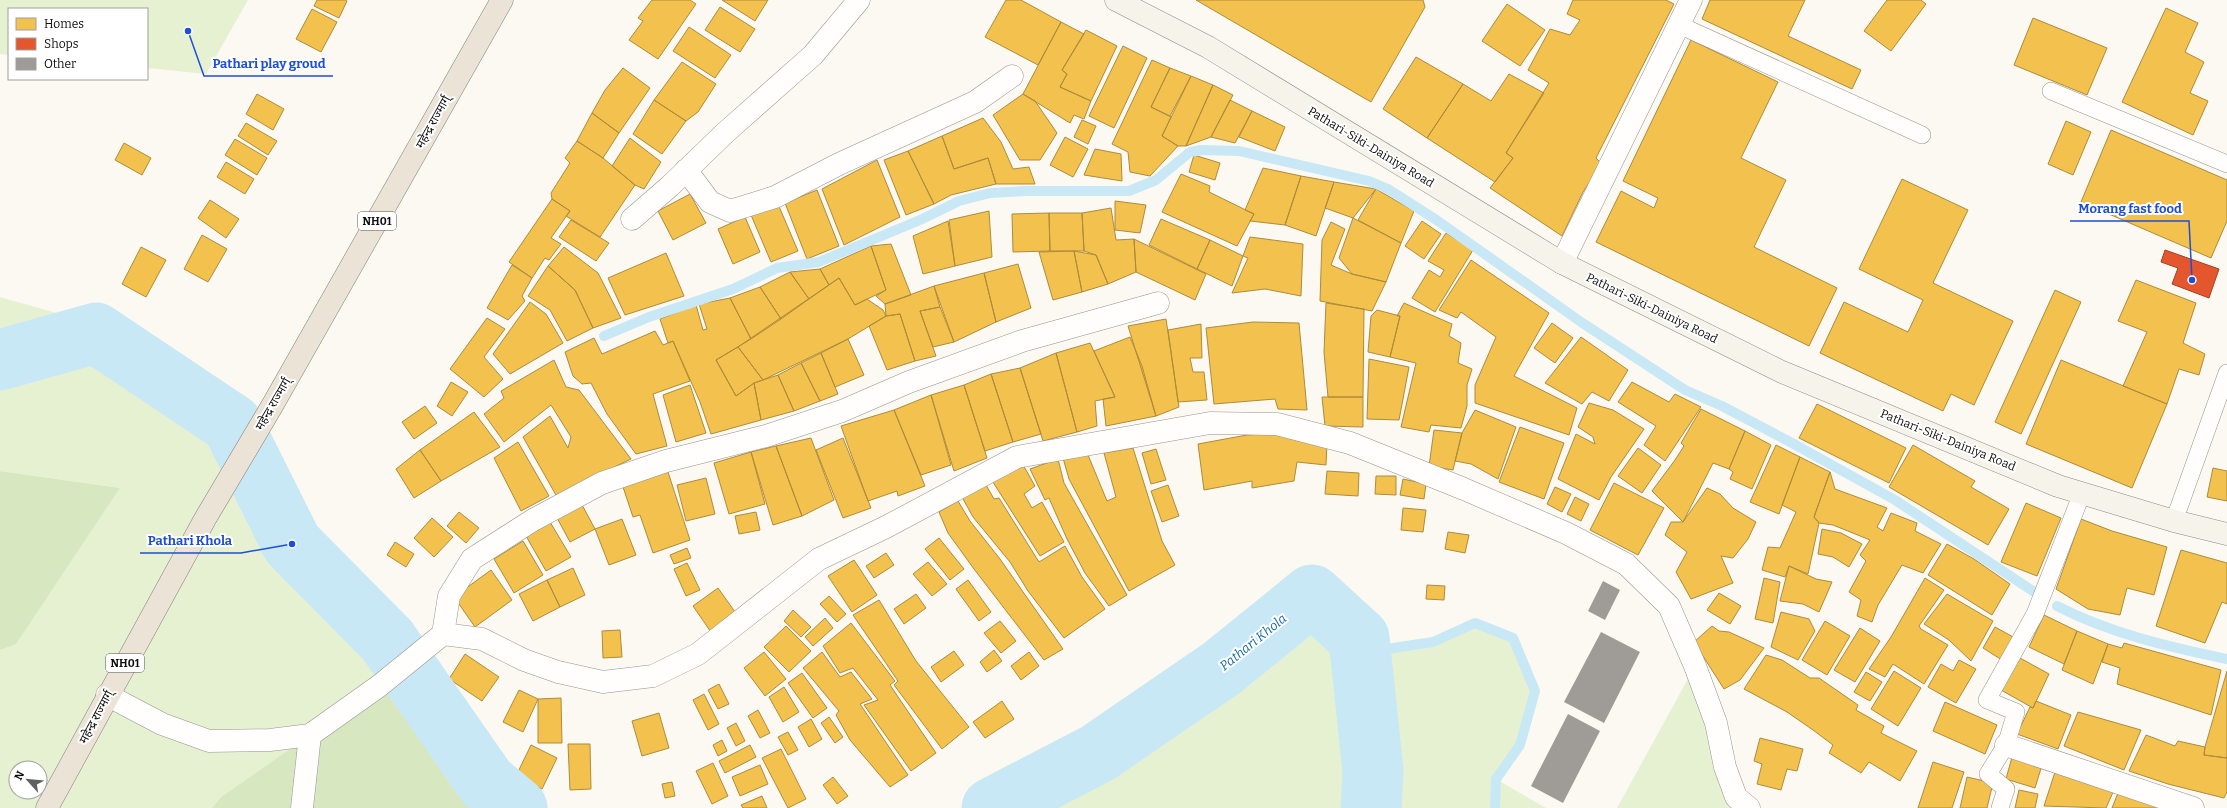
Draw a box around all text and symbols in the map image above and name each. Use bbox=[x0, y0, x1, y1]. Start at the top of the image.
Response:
legend bbox=[8, 8, 148, 80]
text: Homes bbox=[44, 17, 84, 31]
text: Shops bbox=[44, 37, 79, 51]
callout: Pathari play groud bbox=[204, 51, 333, 76]
text: Pathari play groud bbox=[212, 56, 326, 71]
text: Other bbox=[44, 57, 77, 71]
street label: महेन्द्र राज्मार्ग् bbox=[412, 91, 454, 151]
street label: Pathari-Siki-Dainiya Road bbox=[1305, 104, 1437, 190]
callout: Morang fast food bbox=[2070, 196, 2189, 221]
text: Morang fast food bbox=[2078, 201, 2182, 216]
road number: NH01 bbox=[358, 212, 396, 230]
street label: Pathari-Siki-Dainiya Road bbox=[1584, 270, 1720, 346]
street label: महेन्द्र राज्मार्ग् bbox=[252, 373, 295, 433]
street label: Pathari-Siki-Dainiya Road bbox=[1878, 406, 2018, 474]
callout: Pathari Khola bbox=[140, 528, 241, 553]
text: Pathari Khola bbox=[148, 533, 233, 548]
water label: Pathari Khola bbox=[1217, 611, 1289, 673]
road number: NH01 bbox=[106, 654, 144, 672]
street label: महेन्द्र राज्मार्ग् bbox=[75, 686, 117, 746]
north arrow bbox=[8, 760, 48, 800]
text: N bbox=[12, 769, 27, 782]

